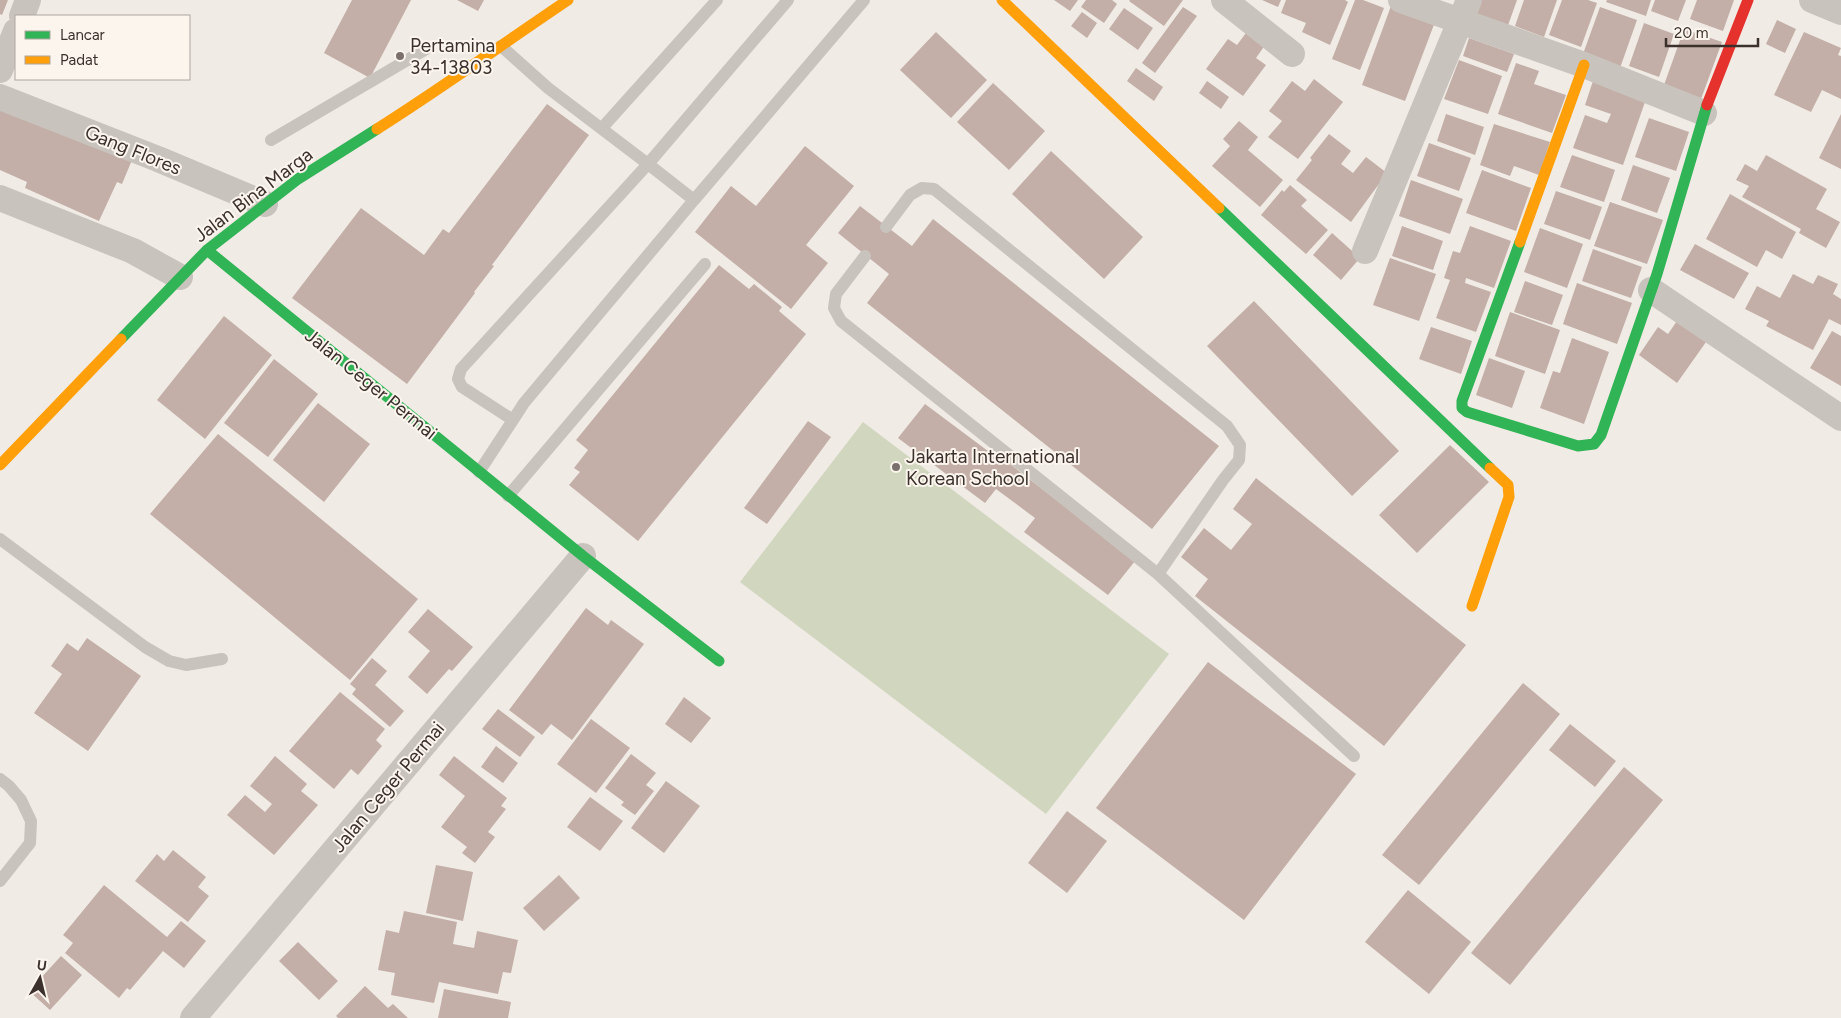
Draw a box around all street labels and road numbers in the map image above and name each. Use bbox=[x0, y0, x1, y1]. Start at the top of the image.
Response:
street label: Gang Flores bbox=[82, 120, 185, 180]
street label: Jalan Bina Marga bbox=[189, 143, 317, 247]
street label: Jalan Ceger Permai bbox=[300, 324, 442, 444]
street label: Jalan Ceger Permai bbox=[327, 717, 449, 857]

